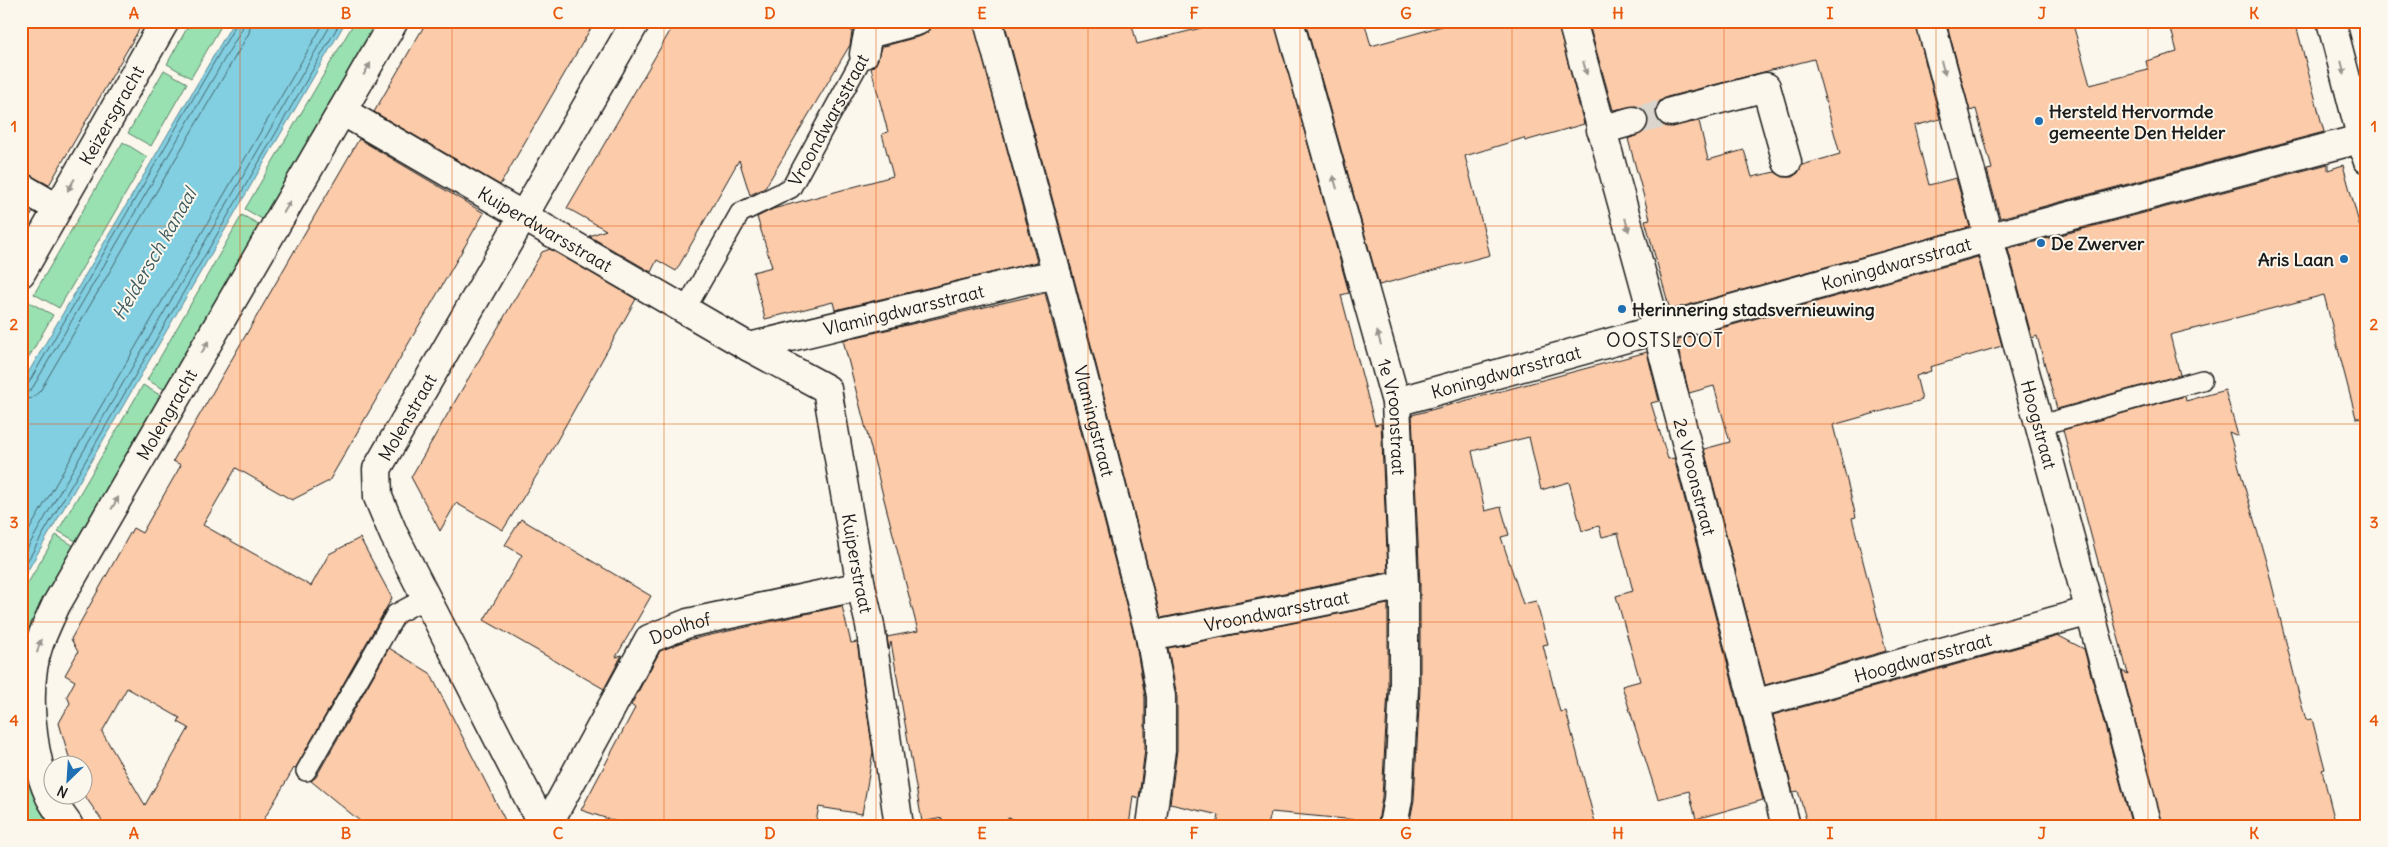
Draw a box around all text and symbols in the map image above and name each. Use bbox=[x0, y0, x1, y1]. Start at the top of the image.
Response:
text: A bbox=[129, 3, 139, 23]
text: B bbox=[341, 3, 352, 23]
text: C bbox=[553, 3, 564, 23]
text: D bbox=[764, 3, 776, 23]
text: E bbox=[977, 3, 987, 23]
text: F bbox=[1189, 3, 1199, 23]
text: G bbox=[1400, 3, 1412, 23]
text: H bbox=[1612, 3, 1624, 23]
text: I bbox=[1827, 3, 1834, 23]
text: J bbox=[2038, 3, 2047, 23]
text: K bbox=[2249, 3, 2259, 23]
street label: Vroondwarsstraat bbox=[783, 50, 873, 190]
street label: Keizersgracht bbox=[74, 61, 149, 169]
one-way arrow bbox=[1581, 61, 1589, 76]
one-way arrow bbox=[1939, 61, 1947, 76]
one-way arrow bbox=[2339, 61, 2347, 76]
one-way arrow bbox=[362, 62, 371, 75]
place label: Hersteld Hervormde gemeente Den Helder bbox=[2049, 100, 2226, 144]
marker: Hersteld Hervormde gemeente Den Helder bbox=[2033, 115, 2045, 127]
text: 1 bbox=[11, 116, 17, 136]
text: 1 bbox=[2371, 116, 2377, 136]
one-way arrow bbox=[1330, 174, 1338, 189]
one-way arrow bbox=[66, 178, 75, 191]
water label: Heldersch kanaal bbox=[107, 181, 203, 324]
street label: Kuiperdwarsstraat bbox=[474, 181, 616, 277]
one-way arrow bbox=[282, 200, 291, 213]
one-way arrow bbox=[1623, 218, 1631, 233]
street label: Koningdwarsstraat bbox=[1819, 231, 1974, 295]
place label: De Zwerver bbox=[2051, 232, 2145, 255]
marker: De Zwerver bbox=[2035, 237, 2047, 249]
place label: Aris Laan bbox=[2258, 248, 2335, 271]
marker: Aris Laan bbox=[2338, 253, 2350, 265]
street label: Vlamingdwarsstraat bbox=[821, 279, 986, 340]
place label: Herinnering stadsvernieuwing bbox=[1632, 298, 1875, 321]
marker: Herinnering stadsvernieuwing bbox=[1616, 303, 1628, 315]
text: 2 bbox=[10, 314, 19, 334]
text: 2 bbox=[2370, 314, 2379, 334]
district label: OOSTSLOOT bbox=[1606, 328, 1724, 352]
one-way arrow bbox=[1374, 330, 1382, 345]
one-way arrow bbox=[201, 340, 209, 355]
street label: Koningdwarsstraat bbox=[1428, 340, 1583, 403]
street label: 1e Vroonstraat bbox=[1373, 356, 1411, 476]
street label: Vlamingstraat bbox=[1069, 363, 1120, 479]
street label: Molengracht bbox=[131, 364, 202, 464]
street label: Molenstraat bbox=[373, 370, 441, 465]
street label: Hoogstraat bbox=[2016, 377, 2062, 472]
street label: 2e Vroonstraat bbox=[1669, 416, 1721, 538]
one-way arrow bbox=[110, 496, 119, 510]
text: 3 bbox=[9, 512, 19, 532]
street label: Kuiperstraat bbox=[837, 512, 878, 615]
text: 3 bbox=[2369, 512, 2379, 532]
street label: Vroondwarsstraat bbox=[1202, 585, 1351, 636]
street label: Doolhof bbox=[646, 607, 714, 649]
street label: Hoogdwarsstraat bbox=[1851, 627, 1994, 687]
one-way arrow bbox=[36, 639, 44, 654]
text: 4 bbox=[9, 710, 19, 730]
text: 4 bbox=[2369, 710, 2379, 730]
north arrow bbox=[42, 754, 92, 804]
text: N bbox=[54, 782, 71, 802]
text: A bbox=[129, 823, 139, 843]
text: B bbox=[341, 823, 352, 843]
text: C bbox=[553, 823, 564, 843]
text: D bbox=[764, 823, 776, 843]
text: E bbox=[977, 823, 987, 843]
text: F bbox=[1189, 823, 1199, 843]
text: G bbox=[1400, 823, 1412, 843]
text: H bbox=[1612, 823, 1624, 843]
text: I bbox=[1827, 823, 1834, 843]
text: J bbox=[2038, 823, 2047, 843]
text: K bbox=[2249, 823, 2259, 843]

